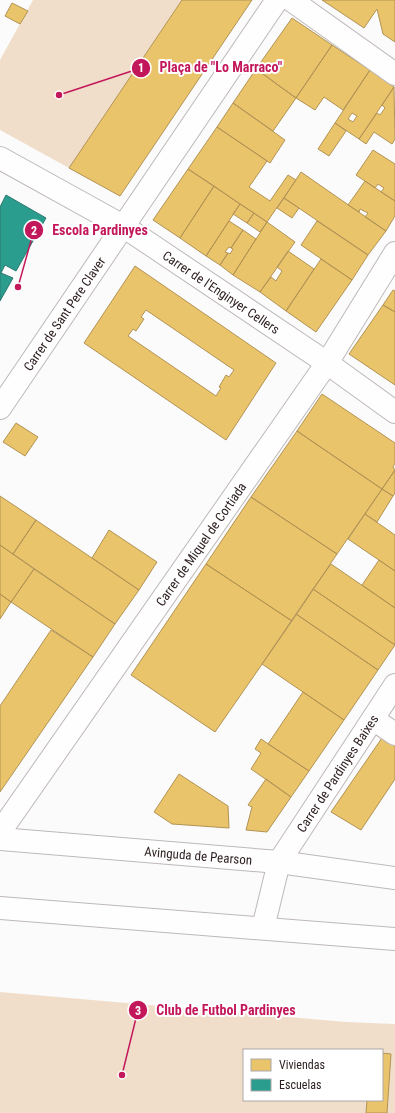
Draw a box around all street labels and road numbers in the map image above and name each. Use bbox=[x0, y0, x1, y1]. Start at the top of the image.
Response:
street label: Carrer de l'Enginyer Cellers bbox=[160, 247, 283, 337]
street label: Carrer de Sant Pere Claver bbox=[20, 254, 108, 373]
street label: Carrer de Miquel de Cortiada bbox=[153, 479, 249, 609]
street label: Carrer de Pardinyes Baixes bbox=[293, 712, 381, 835]
street label: Avinguda de Pearson bbox=[144, 843, 253, 867]

